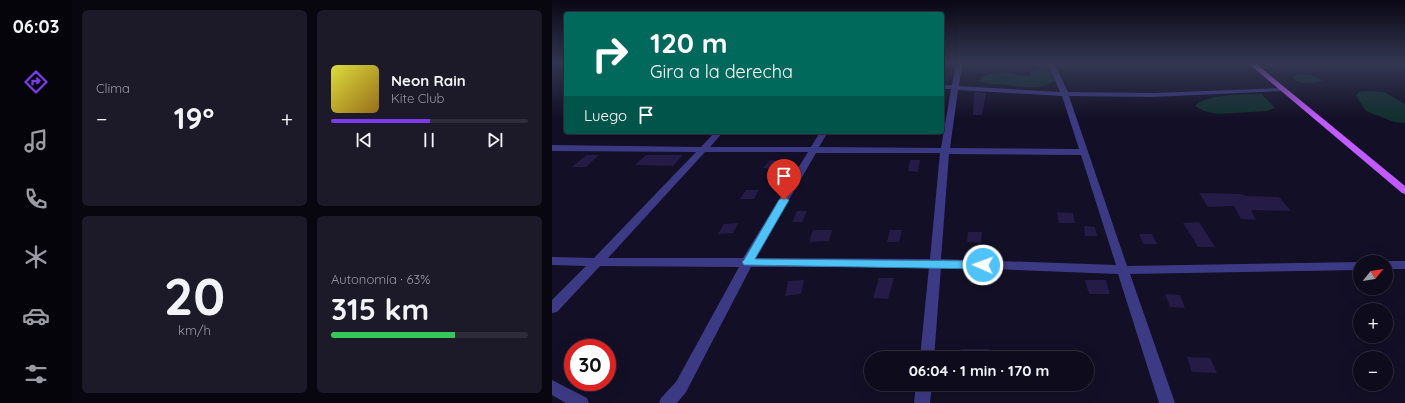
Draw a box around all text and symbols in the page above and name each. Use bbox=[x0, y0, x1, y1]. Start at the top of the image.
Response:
text: 06:03 bbox=[13, 15, 59, 38]
text: 120 m bbox=[650, 25, 728, 60]
icon: right bbox=[584, 28, 636, 80]
text: Gira a la derecha bbox=[650, 60, 793, 83]
icon: directions bbox=[22, 68, 50, 96]
text: Neon Rain bbox=[391, 71, 466, 90]
text: Clima bbox=[96, 80, 130, 96]
text: Kite Club bbox=[391, 90, 444, 106]
text: 19° bbox=[174, 99, 214, 137]
icon: arrive bbox=[635, 104, 657, 126]
text: − bbox=[96, 105, 107, 133]
text: + bbox=[281, 105, 293, 133]
text: Luego bbox=[584, 106, 627, 125]
icon: music bbox=[22, 127, 50, 155]
icon: previous bbox=[353, 129, 375, 151]
icon: pause bbox=[418, 129, 440, 151]
icon: next bbox=[484, 129, 506, 151]
pin bbox=[767, 159, 801, 200]
icon: arrive bbox=[773, 165, 795, 187]
icon: phone bbox=[22, 185, 50, 213]
icon: climate bbox=[22, 243, 50, 271]
position arrow bbox=[962, 244, 1004, 286]
north arrow bbox=[1353, 255, 1393, 295]
map controls bbox=[1353, 255, 1393, 391]
text: 20 bbox=[164, 263, 225, 328]
text: Autonomía · 63% bbox=[331, 271, 430, 287]
text: 315 km bbox=[331, 290, 429, 328]
icon: car bbox=[22, 302, 50, 330]
button: + bbox=[1353, 303, 1393, 343]
text: km/h bbox=[178, 322, 211, 338]
speed limit sign: 30 bbox=[564, 339, 616, 391]
button: − bbox=[1353, 351, 1393, 391]
icon: filters bbox=[22, 360, 50, 388]
text: 06:04 · 1 min · 170 m bbox=[909, 361, 1049, 380]

